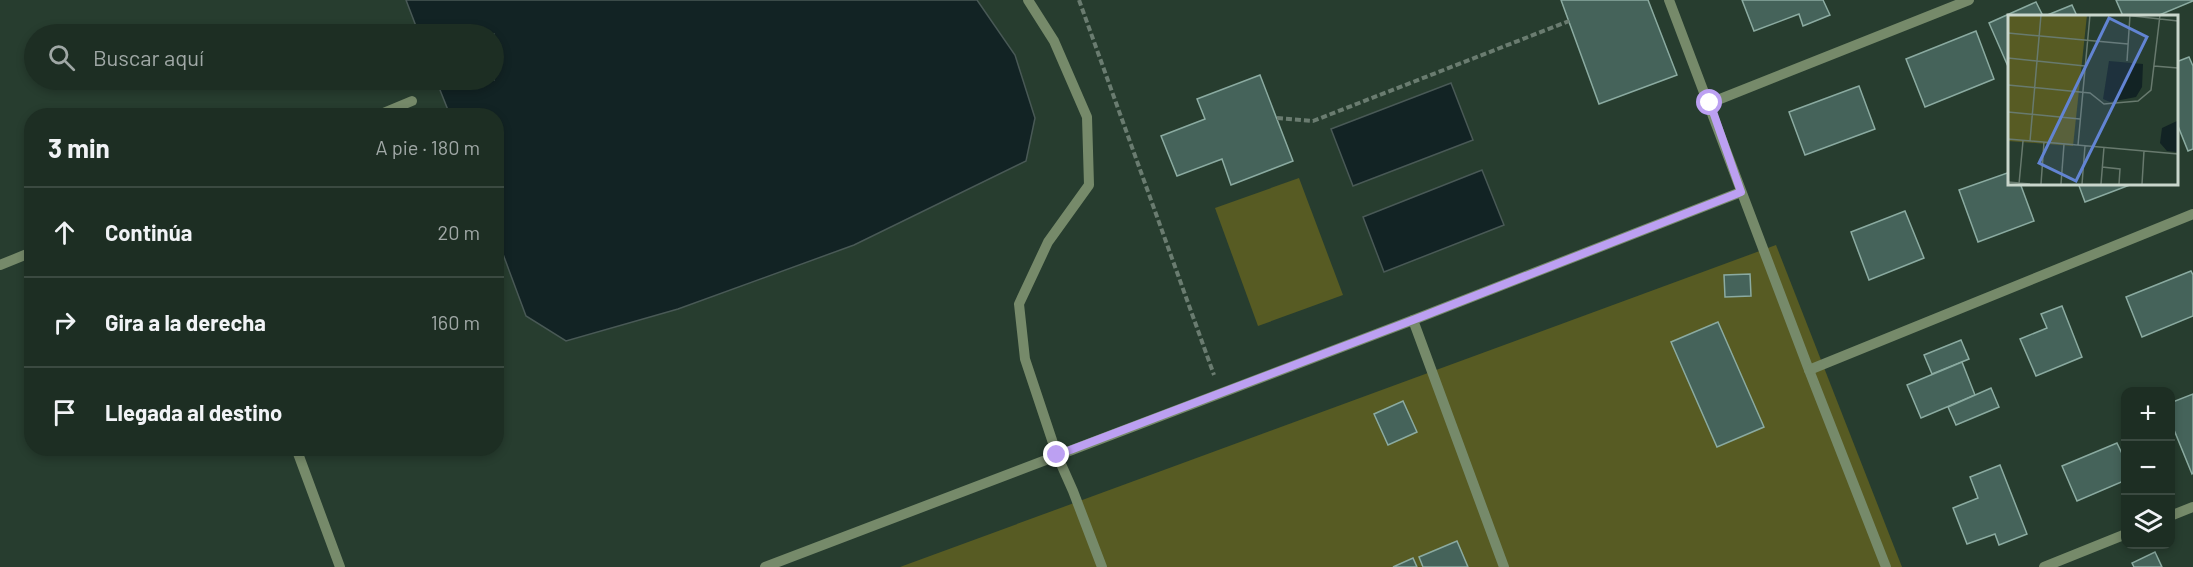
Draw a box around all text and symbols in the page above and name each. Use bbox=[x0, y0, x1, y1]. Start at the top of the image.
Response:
inset map bbox=[2008, 15, 2178, 184]
search box bbox=[24, 24, 504, 90]
icon: search bbox=[45, 41, 78, 74]
text: Buscar aquí bbox=[93, 44, 204, 70]
route start bbox=[1696, 89, 1722, 115]
text: 3 min bbox=[48, 132, 110, 163]
text: A pie · 180 m bbox=[376, 135, 480, 159]
icon: ahead bbox=[48, 216, 81, 249]
text: Continúa bbox=[105, 219, 192, 245]
text: 20 m bbox=[437, 220, 480, 244]
icon: right bbox=[48, 306, 81, 339]
text: Gira a la derecha bbox=[105, 309, 266, 335]
text: 160 m bbox=[431, 310, 480, 334]
map controls bbox=[2121, 387, 2175, 549]
button: + bbox=[2121, 387, 2175, 441]
icon: arrive bbox=[48, 396, 81, 429]
text: Llegada al destino bbox=[105, 399, 282, 425]
route end bbox=[1043, 441, 1069, 467]
button: − bbox=[2121, 441, 2175, 495]
button: layers bbox=[2121, 495, 2175, 549]

